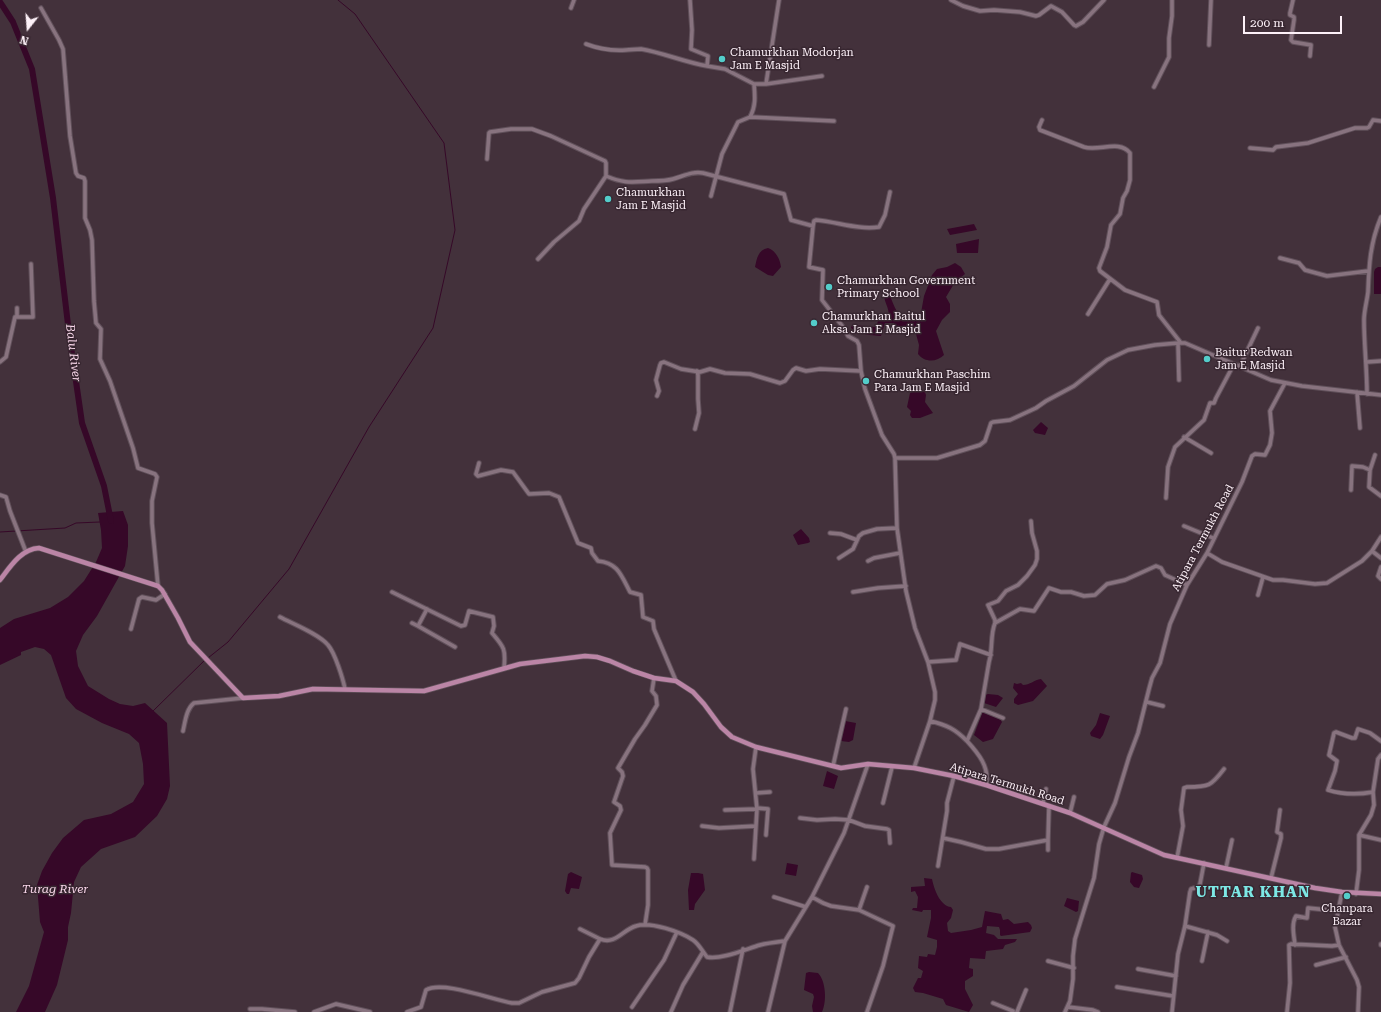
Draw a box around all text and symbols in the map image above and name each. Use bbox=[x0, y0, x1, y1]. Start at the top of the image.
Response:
north arrow bbox=[8, 8, 48, 48]
scale bar bbox=[1245, 8, 1344, 34]
text: 200 m bbox=[1250, 16, 1284, 30]
text: N bbox=[18, 32, 30, 47]
place label: Chamurkhan Modorjan Jam E Masjid bbox=[730, 46, 854, 72]
marker: Chamurkhan Modorjan Jam E Masjid bbox=[717, 54, 727, 64]
place label: Chamurkhan Jam E Masjid bbox=[616, 186, 686, 212]
marker: Chamurkhan Jam E Masjid bbox=[603, 194, 613, 204]
place label: Chamurkhan Government Primary School bbox=[837, 274, 975, 300]
marker: Chamurkhan Government Primary School bbox=[824, 282, 834, 292]
place label: Chamurkhan Baitul Aksa Jam E Masjid bbox=[822, 310, 925, 336]
marker: Chamurkhan Baitul Aksa Jam E Masjid bbox=[809, 318, 819, 328]
water label: Balu River bbox=[62, 323, 84, 383]
place label: Baitur Redwan Jam E Masjid bbox=[1215, 346, 1293, 372]
marker: Baitur Redwan Jam E Masjid bbox=[1202, 354, 1212, 364]
place label: Chamurkhan Paschim Para Jam E Masjid bbox=[874, 368, 991, 394]
marker: Chamurkhan Paschim Para Jam E Masjid bbox=[861, 376, 871, 386]
street label: Atipara Termukh Road bbox=[1169, 482, 1237, 594]
street label: Atipara Termukh Road bbox=[948, 760, 1066, 808]
water label: Turag River bbox=[22, 882, 88, 896]
district label: UTTAR KHAN bbox=[1196, 884, 1310, 902]
marker: Chanpara Bazar bbox=[1342, 891, 1352, 901]
place label: Chanpara Bazar bbox=[1321, 902, 1373, 928]

